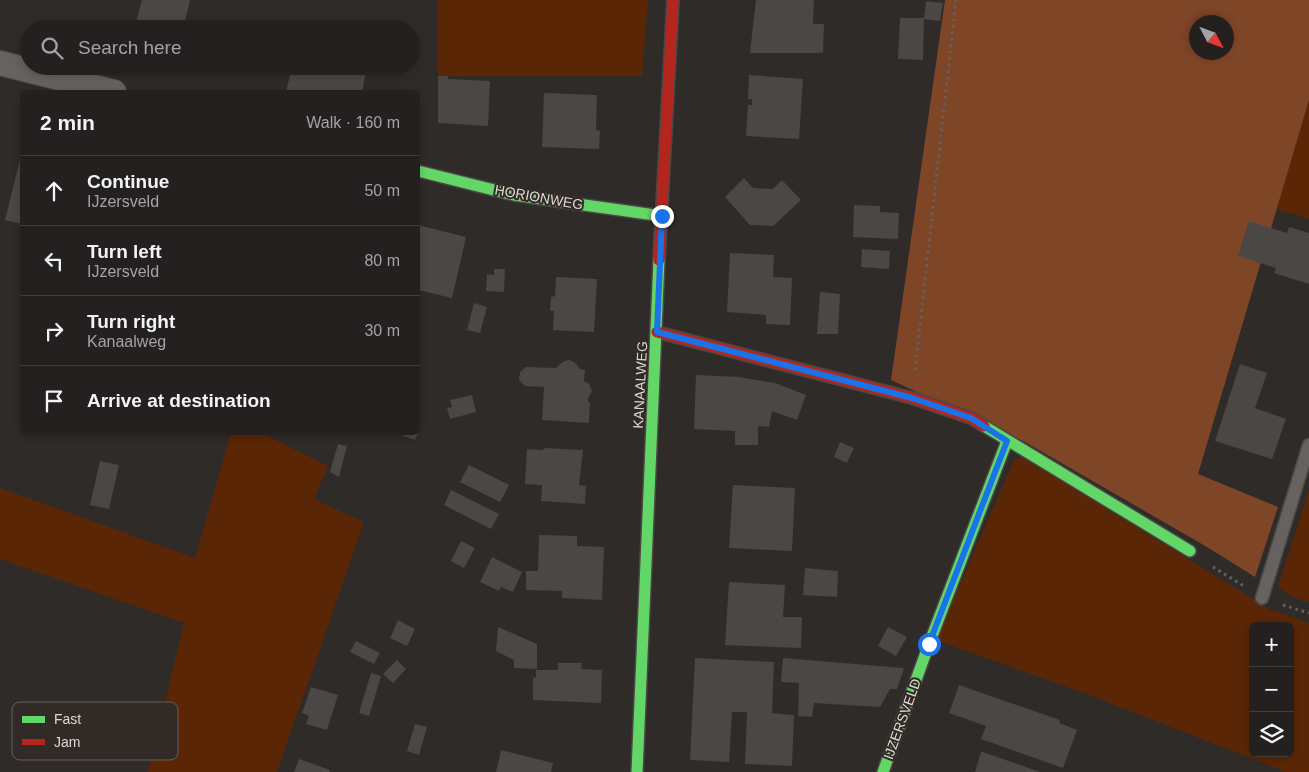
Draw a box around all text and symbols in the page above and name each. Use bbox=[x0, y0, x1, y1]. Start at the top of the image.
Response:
north arrow bbox=[1189, 15, 1234, 60]
search box bbox=[20, 20, 420, 75]
icon: search bbox=[38, 34, 66, 62]
text: Search here bbox=[78, 37, 182, 58]
text: 2 min bbox=[40, 111, 95, 134]
text: Walk · 160 m bbox=[306, 114, 400, 131]
text: Continue bbox=[87, 171, 169, 192]
icon: ahead bbox=[40, 177, 68, 205]
street label: HORIONWEG bbox=[494, 181, 584, 213]
text: 50 m bbox=[364, 182, 400, 199]
text: IJzersveld bbox=[87, 193, 159, 210]
route end bbox=[651, 205, 674, 228]
text: Turn left bbox=[87, 241, 162, 262]
icon: left bbox=[40, 247, 68, 275]
text: 80 m bbox=[364, 252, 400, 269]
text: IJzersveld bbox=[87, 263, 159, 280]
text: Turn right bbox=[87, 311, 175, 332]
icon: right bbox=[40, 317, 68, 345]
text: 30 m bbox=[364, 322, 400, 339]
text: Kanaalweg bbox=[87, 333, 166, 350]
street label: KANAALWEG bbox=[630, 341, 650, 429]
icon: arrive bbox=[40, 387, 68, 415]
text: Arrive at destination bbox=[87, 390, 271, 411]
map controls bbox=[1249, 622, 1294, 757]
button: + bbox=[1249, 622, 1294, 667]
route start bbox=[918, 633, 941, 656]
button: − bbox=[1249, 667, 1294, 712]
street label: IJZERSVELD bbox=[880, 676, 924, 762]
legend bbox=[12, 702, 178, 760]
text: Fast bbox=[54, 711, 81, 727]
button: layers bbox=[1249, 712, 1294, 757]
text: Jam bbox=[54, 734, 80, 750]

